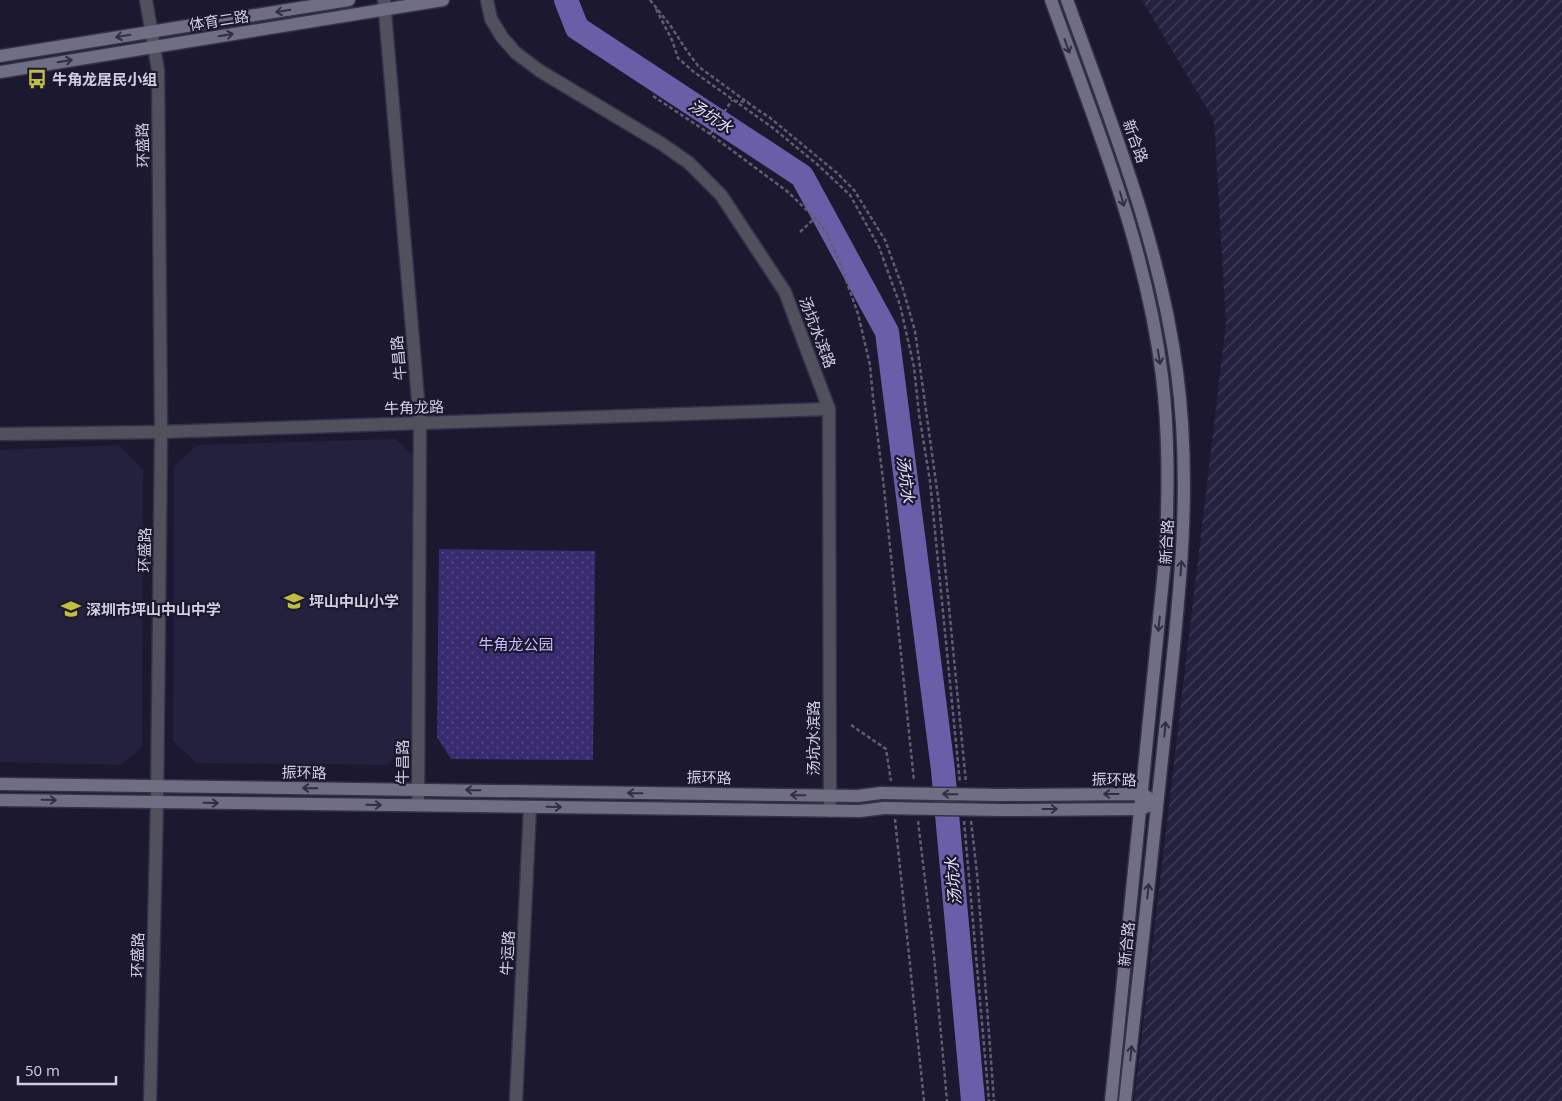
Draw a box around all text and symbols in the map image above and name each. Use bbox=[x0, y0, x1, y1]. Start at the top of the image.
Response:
street label: 体育二路 bbox=[188, 5, 250, 35]
one-way arrow bbox=[275, 6, 291, 16]
one-way arrow bbox=[217, 30, 233, 40]
one-way arrow bbox=[115, 32, 131, 42]
one-way arrow bbox=[1063, 38, 1073, 54]
one-way arrow bbox=[57, 56, 73, 66]
bus stop icon: 牛角龙居民小组 bbox=[26, 68, 48, 90]
place label: 牛角龙居民小组 bbox=[52, 69, 157, 89]
water label: 汤坑水 bbox=[685, 94, 738, 139]
street label: 新合路 bbox=[1119, 116, 1153, 166]
street label: 环盛路 bbox=[132, 122, 152, 168]
one-way arrow bbox=[1117, 191, 1127, 207]
street label: 汤坑水滨路 bbox=[795, 293, 841, 371]
street label: 牛昌路 bbox=[386, 335, 410, 381]
one-way arrow bbox=[1154, 349, 1164, 365]
street label: 牛角龙路 bbox=[384, 396, 444, 418]
water label: 汤坑水 bbox=[892, 454, 920, 505]
street label: 新合路 bbox=[1155, 519, 1177, 565]
street label: 环盛路 bbox=[134, 527, 154, 573]
one-way arrow bbox=[1177, 560, 1186, 576]
school or university icon: 坪山中山小学 bbox=[283, 590, 305, 612]
place label: 坪山中山小学 bbox=[309, 591, 399, 611]
school or university icon: 深圳市坪山中山中学 bbox=[60, 598, 82, 620]
place label: 深圳市坪山中山中学 bbox=[86, 599, 221, 619]
one-way arrow bbox=[1155, 615, 1164, 631]
park label: 牛角龙公园 bbox=[478, 634, 554, 654]
street label: 汤坑水滨路 bbox=[803, 700, 823, 776]
one-way arrow bbox=[1160, 722, 1170, 738]
street label: 牛昌路 bbox=[392, 739, 412, 785]
street label: 振环路 bbox=[281, 762, 327, 782]
street label: 振环路 bbox=[686, 767, 732, 787]
street label: 振环路 bbox=[1091, 769, 1137, 789]
one-way arrow bbox=[302, 783, 318, 793]
one-way arrow bbox=[465, 785, 481, 795]
one-way arrow bbox=[627, 788, 643, 797]
one-way arrow bbox=[942, 789, 958, 799]
one-way arrow bbox=[1103, 789, 1120, 799]
one-way arrow bbox=[790, 790, 806, 800]
one-way arrow bbox=[40, 796, 56, 805]
one-way arrow bbox=[203, 798, 219, 807]
one-way arrow bbox=[365, 800, 381, 810]
one-way arrow bbox=[545, 802, 561, 812]
one-way arrow bbox=[1041, 805, 1057, 814]
water label: 汤坑水 bbox=[940, 855, 966, 906]
one-way arrow bbox=[1143, 883, 1153, 899]
street label: 新合路 bbox=[1114, 921, 1138, 967]
street label: 牛运路 bbox=[496, 930, 518, 976]
street label: 环盛路 bbox=[127, 932, 147, 978]
one-way arrow bbox=[1126, 1045, 1136, 1061]
scale bar bbox=[18, 1054, 115, 1086]
text: 50 m bbox=[25, 1060, 60, 1080]

